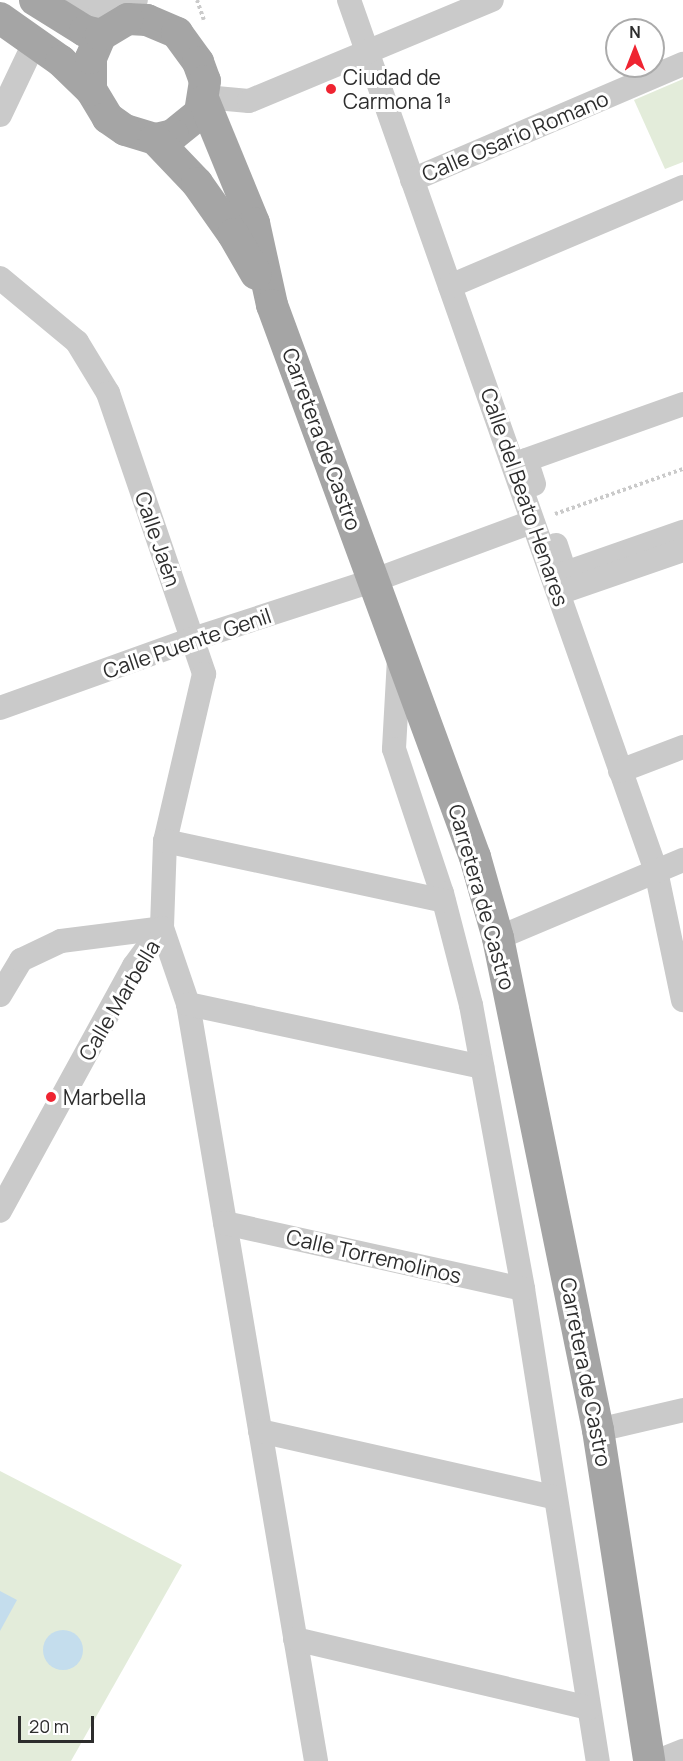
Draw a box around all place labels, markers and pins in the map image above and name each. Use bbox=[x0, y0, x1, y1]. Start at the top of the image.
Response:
place label: Ciudad de Carmona 1ª bbox=[343, 64, 451, 114]
marker: Ciudad de Carmona 1ª bbox=[324, 82, 338, 96]
place label: Marbella bbox=[63, 1084, 146, 1110]
marker: Marbella bbox=[44, 1090, 58, 1104]

